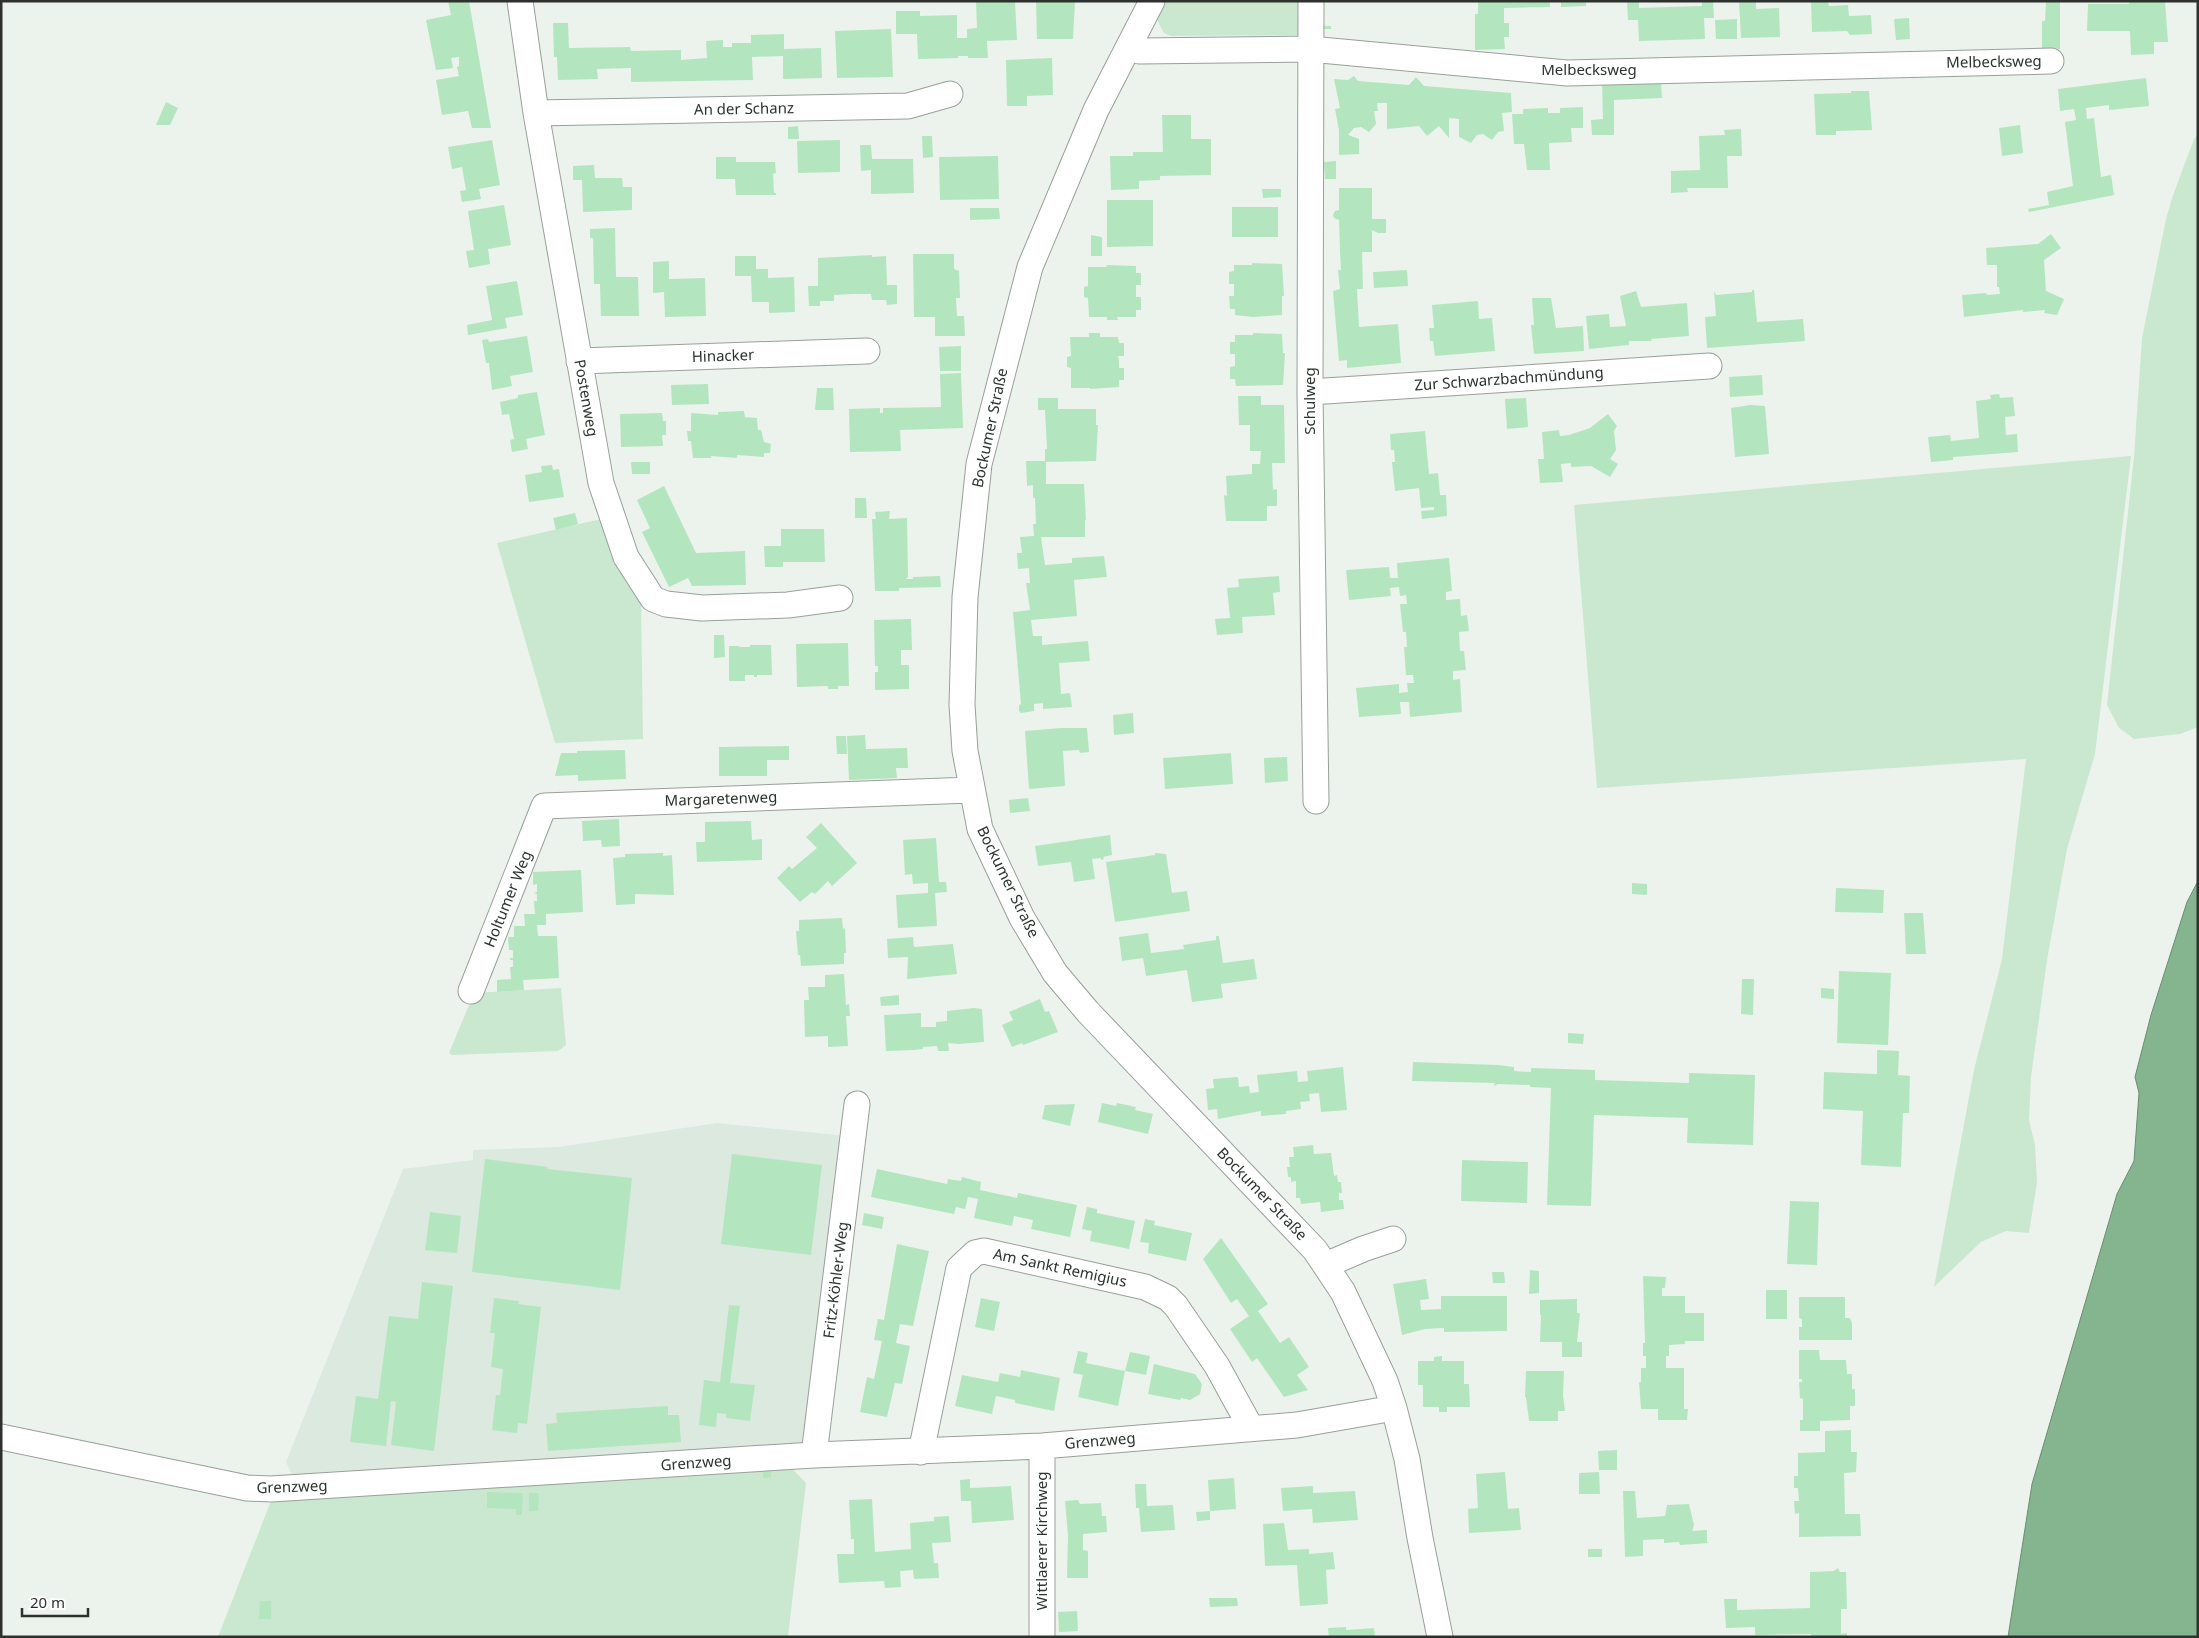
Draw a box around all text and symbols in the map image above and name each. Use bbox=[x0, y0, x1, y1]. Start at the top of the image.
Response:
street label: Melbecksweg bbox=[1946, 50, 2042, 72]
street label: Melbecksweg bbox=[1541, 59, 1637, 79]
street label: An der Schanz bbox=[694, 97, 794, 119]
street label: Hinacker bbox=[691, 344, 755, 366]
street label: Postenweg bbox=[570, 358, 604, 438]
street label: Zur Schwarzbachmündung bbox=[1414, 361, 1604, 395]
street label: Bockumer Straße bbox=[967, 366, 1011, 489]
street label: Schulweg bbox=[1299, 367, 1319, 435]
street label: Margaretenweg bbox=[664, 786, 778, 810]
street label: Bockumer Straße bbox=[973, 822, 1045, 941]
street label: Holtumer Weg bbox=[479, 847, 536, 950]
street label: Bockumer Straße bbox=[1213, 1143, 1312, 1244]
street label: Fritz-Köhler-Weg bbox=[818, 1220, 852, 1339]
street label: Am Sankt Remigius bbox=[992, 1243, 1129, 1291]
street label: Grenzweg bbox=[1064, 1427, 1136, 1453]
street label: Grenzweg bbox=[660, 1450, 732, 1474]
street label: Wittlaerer Kirchweg bbox=[1031, 1472, 1051, 1610]
street label: Grenzweg bbox=[256, 1475, 328, 1497]
scale bar bbox=[22, 1586, 89, 1618]
text: 20 m bbox=[30, 1592, 65, 1612]

